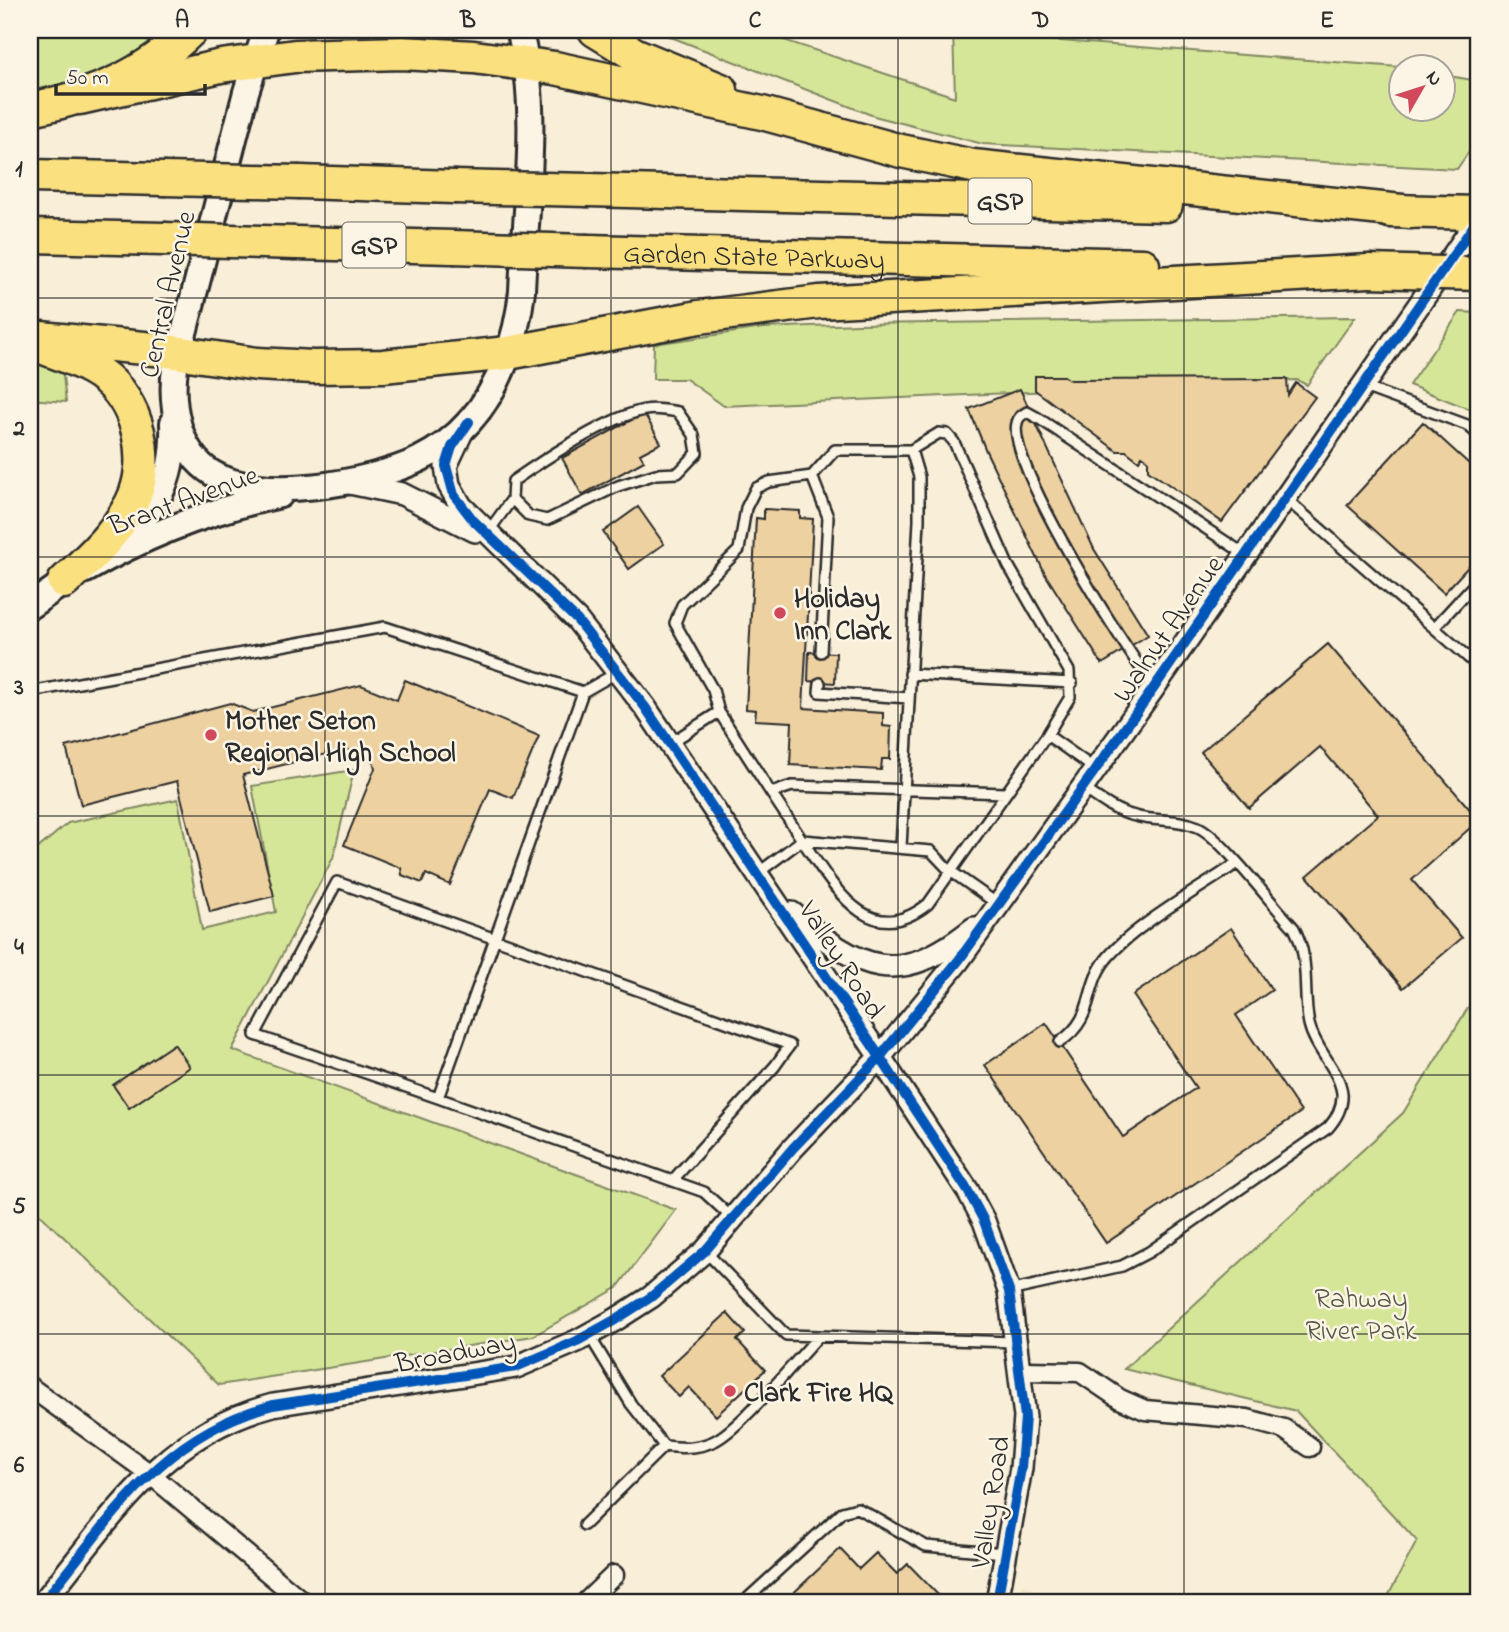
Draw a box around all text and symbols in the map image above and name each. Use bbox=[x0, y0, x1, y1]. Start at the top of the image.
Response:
text: A bbox=[175, 5, 189, 38]
text: B bbox=[459, 5, 476, 38]
text: C bbox=[749, 5, 762, 38]
text: D bbox=[1032, 5, 1049, 38]
text: E bbox=[1320, 5, 1334, 38]
scale bar bbox=[56, 52, 205, 96]
north arrow bbox=[1386, 52, 1456, 122]
text: 50 m bbox=[66, 64, 109, 94]
text: N bbox=[1419, 65, 1448, 92]
text: 1 bbox=[15, 154, 23, 187]
road number: GSP bbox=[968, 178, 1032, 224]
street label: Central Avenue bbox=[130, 207, 209, 382]
road number: GSP bbox=[342, 222, 406, 268]
street label: Garden State Parkway bbox=[623, 235, 885, 282]
text: 2 bbox=[12, 413, 25, 446]
street label: Brant Avenue bbox=[103, 456, 265, 549]
street label: Walnut Avenue bbox=[1104, 548, 1236, 712]
place label: Holiday Inn Clark bbox=[794, 580, 892, 653]
marker: Holiday Inn Clark bbox=[772, 605, 788, 621]
text: 3 bbox=[13, 672, 24, 705]
place label: Mother Seton Regional High School bbox=[225, 702, 456, 776]
marker: Mother Seton Regional High School bbox=[203, 727, 219, 743]
street label: Valley Road bbox=[786, 893, 894, 1028]
text: 4 bbox=[14, 932, 24, 965]
text: 5 bbox=[12, 1191, 26, 1224]
park label: Rahway River Park bbox=[1306, 1280, 1417, 1353]
street label: Broadway bbox=[391, 1323, 519, 1386]
place label: Clark Fire HQ bbox=[744, 1374, 894, 1415]
marker: Clark Fire HQ bbox=[722, 1383, 738, 1399]
street label: Valley Road bbox=[962, 1433, 1023, 1573]
text: 6 bbox=[14, 1450, 25, 1483]

